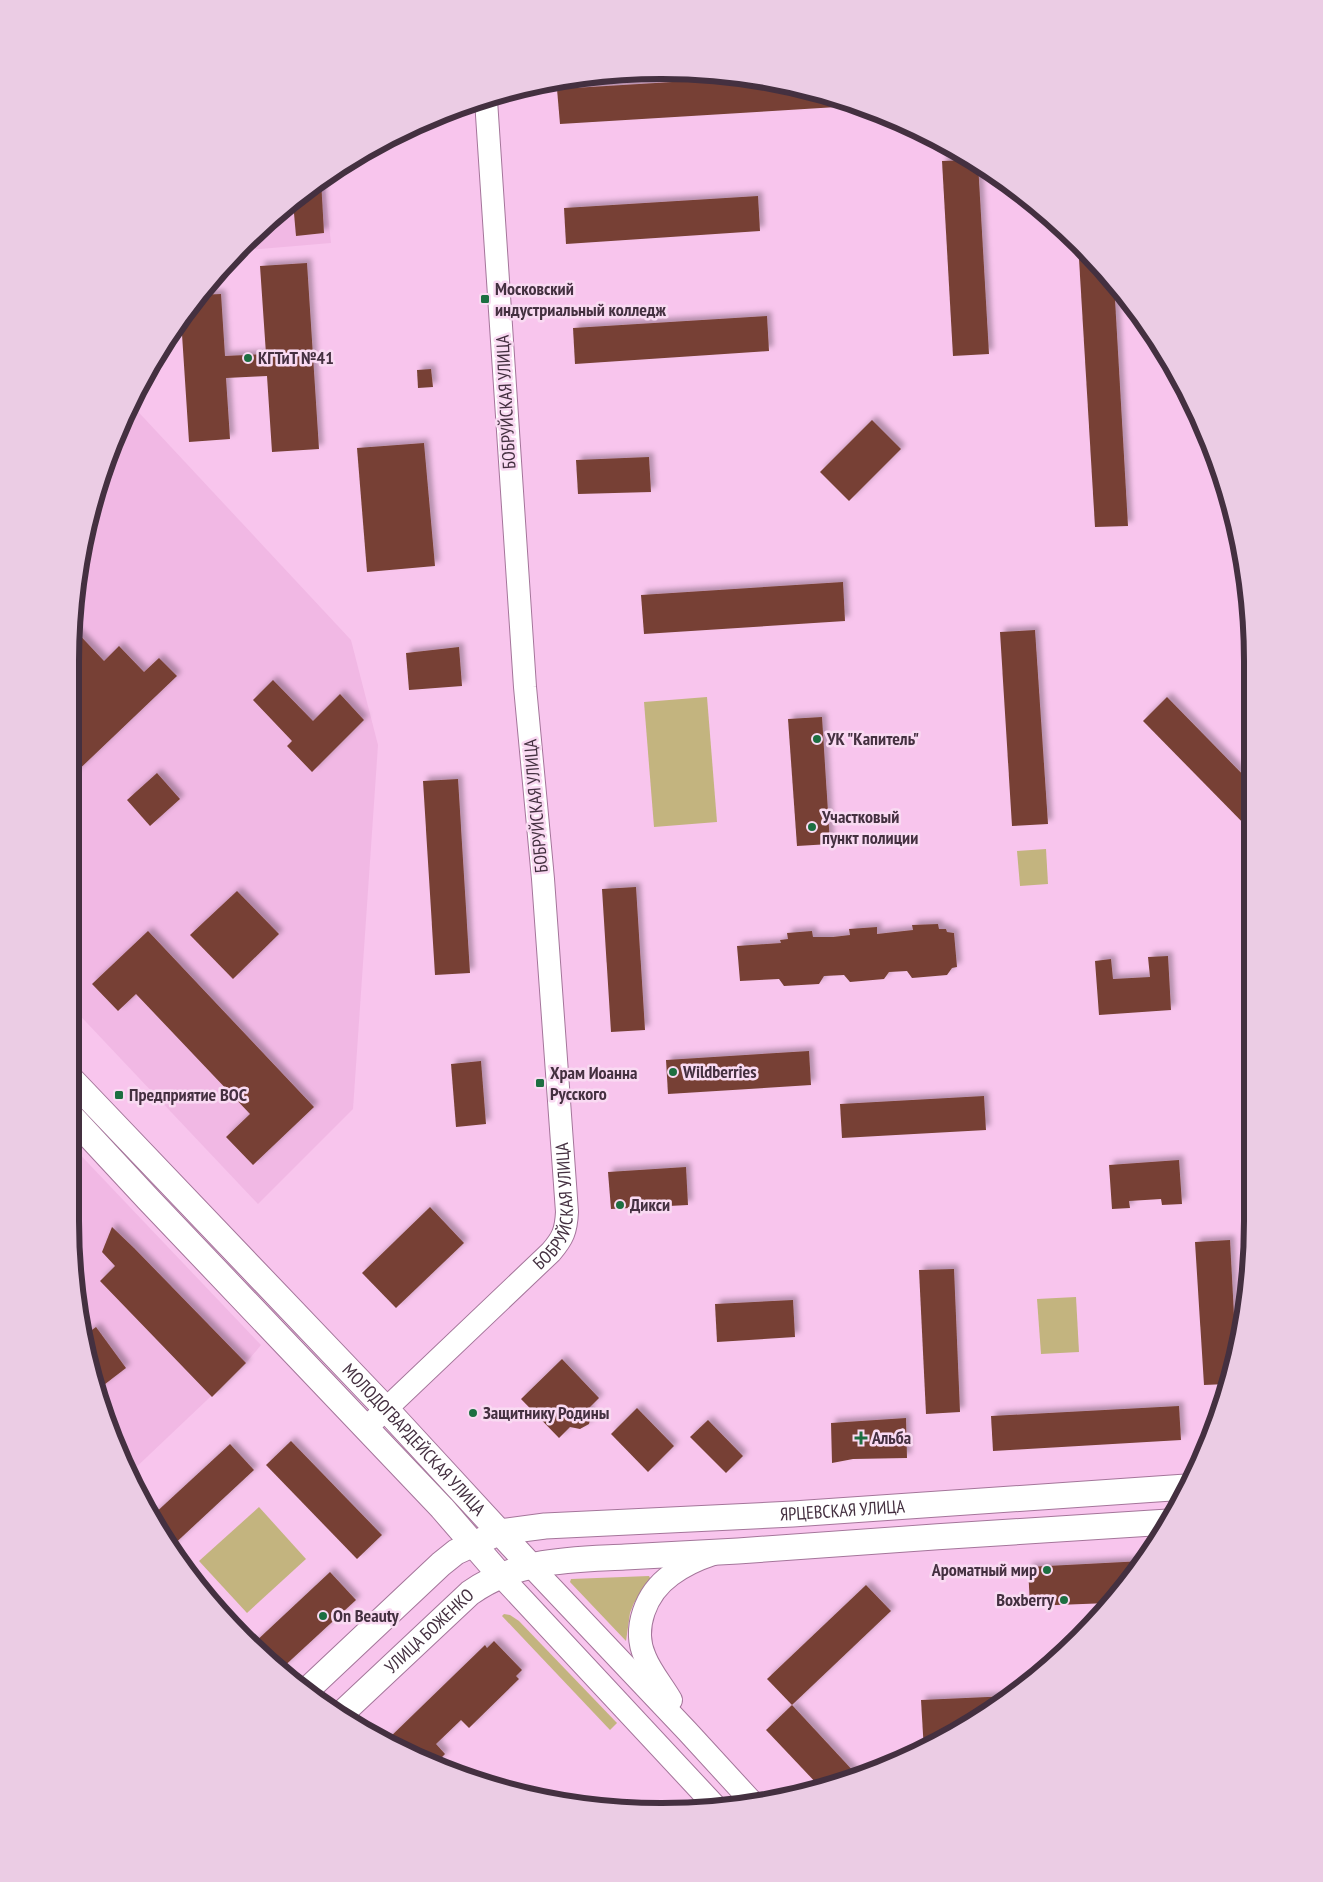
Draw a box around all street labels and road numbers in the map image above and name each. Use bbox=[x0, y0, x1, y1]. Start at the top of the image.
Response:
street label: БОБРУЙСКАЯ УЛИЦА bbox=[490, 334, 520, 470]
street label: БОБРУЙСКАЯ УЛИЦА bbox=[518, 738, 553, 874]
street label: БОБРУЙСКАЯ УЛИЦА bbox=[528, 1141, 578, 1274]
street label: МОЛОДОГВАРДЕЙСКАЯ УЛИЦА bbox=[338, 1358, 491, 1521]
street label: ЯРЦЕВСКАЯ УЛИЦА bbox=[779, 1494, 906, 1526]
street label: УЛИЦА БОЖЕНКО bbox=[380, 1583, 478, 1678]

